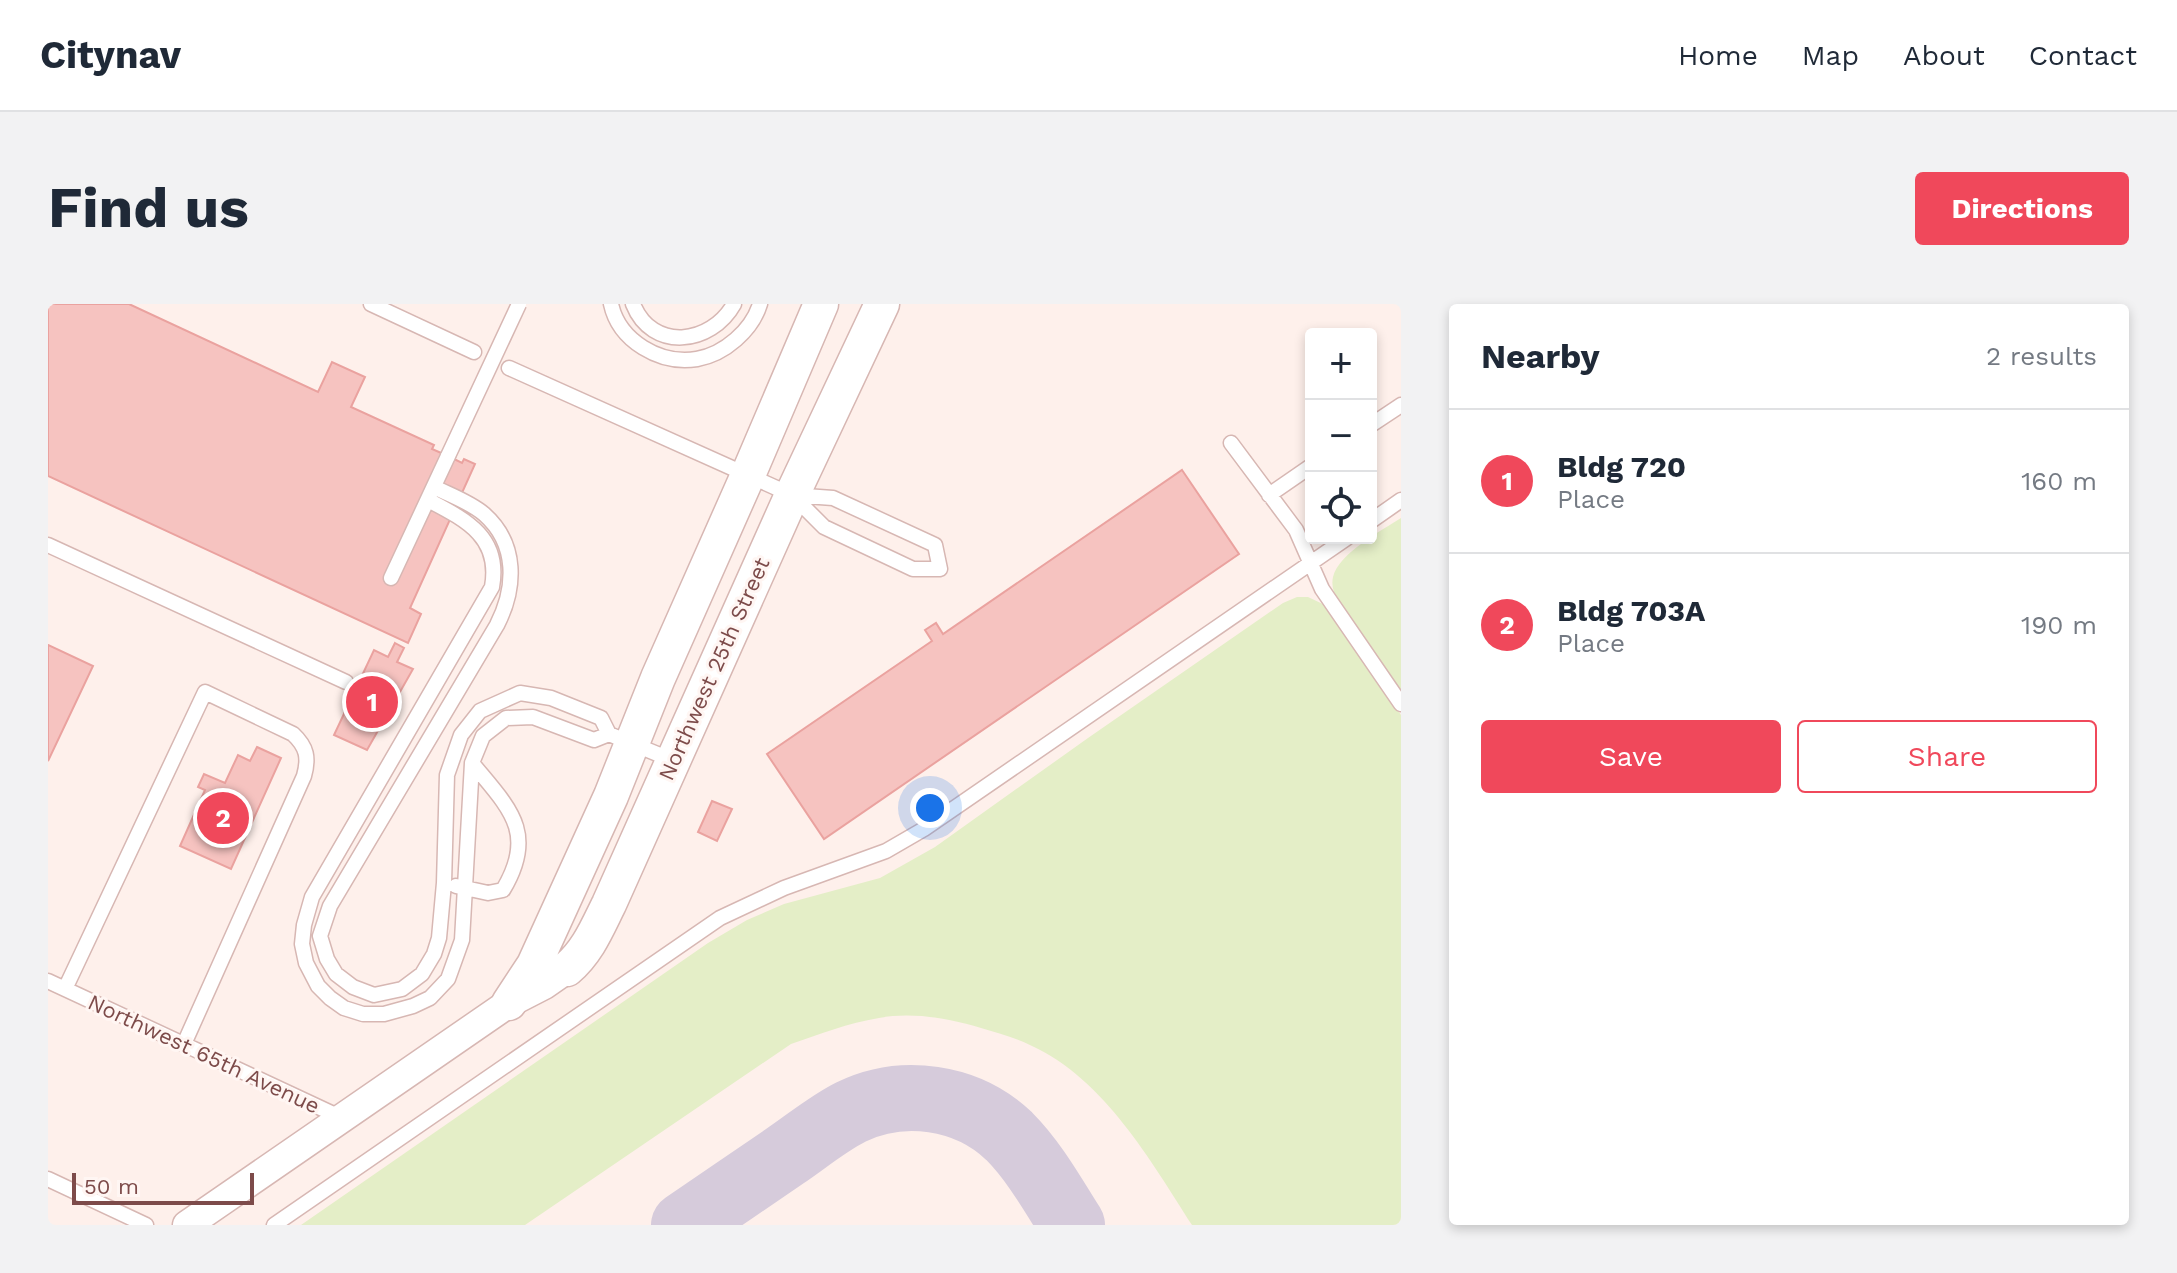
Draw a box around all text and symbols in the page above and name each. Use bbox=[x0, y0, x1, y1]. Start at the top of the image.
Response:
text: Citynav bbox=[40, 33, 181, 77]
text: Home bbox=[1678, 39, 1758, 72]
text: Map bbox=[1802, 39, 1859, 72]
text: About bbox=[1903, 39, 1985, 72]
text: Contact bbox=[2029, 39, 2137, 72]
button: Directions bbox=[1915, 172, 2129, 245]
text: Find us bbox=[48, 175, 249, 241]
map controls bbox=[1305, 328, 1377, 544]
button: + bbox=[1305, 328, 1377, 400]
text: Nearby bbox=[1481, 336, 1600, 376]
text: 2 results bbox=[1986, 341, 2097, 371]
button: − bbox=[1305, 400, 1377, 472]
text: Bldg 720 bbox=[1557, 449, 1686, 484]
text: 1 bbox=[1501, 466, 1513, 496]
text: 160 m bbox=[2021, 466, 2097, 496]
button: locate bbox=[1305, 472, 1377, 544]
text: Place bbox=[1557, 484, 1625, 514]
street label: Northwest 25th Street bbox=[653, 554, 775, 784]
text: Bldg 703A bbox=[1557, 593, 1705, 628]
text: 2 bbox=[1499, 610, 1515, 640]
text: 190 m bbox=[2021, 610, 2097, 640]
text: Place bbox=[1557, 628, 1625, 658]
pin: 1 bbox=[346, 672, 398, 732]
button: Save bbox=[1481, 720, 1781, 793]
button: Share bbox=[1797, 720, 2097, 793]
pin: 2 bbox=[197, 788, 249, 848]
your location bbox=[910, 788, 950, 828]
street label: Northwest 65th Avenue bbox=[84, 989, 324, 1119]
scale bar bbox=[72, 1169, 254, 1205]
text: 50 m bbox=[84, 1174, 139, 1199]

